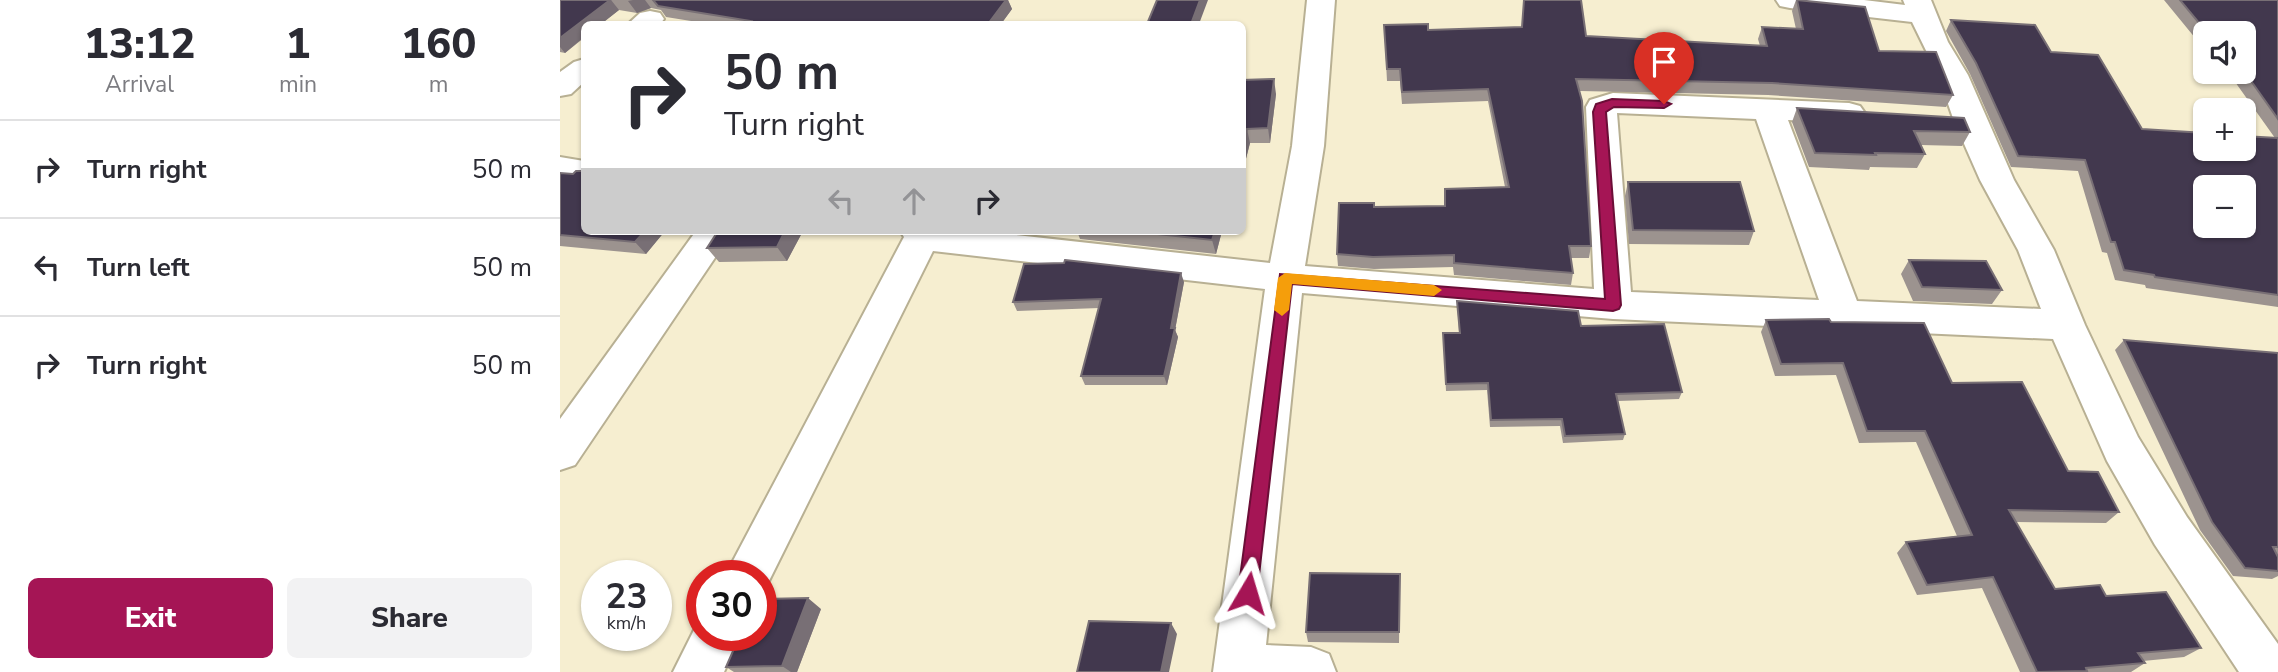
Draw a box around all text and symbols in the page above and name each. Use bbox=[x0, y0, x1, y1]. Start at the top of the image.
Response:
text: 13:12 bbox=[84, 16, 195, 73]
text: 1 bbox=[285, 16, 311, 73]
text: 160 bbox=[401, 16, 476, 73]
map controls bbox=[2193, 21, 2256, 238]
button: sound bbox=[2193, 21, 2256, 84]
pin bbox=[1634, 32, 1694, 104]
text: 50 m bbox=[724, 39, 839, 106]
icon: arrive bbox=[1645, 43, 1683, 81]
icon: right bbox=[609, 49, 700, 140]
text: Arrival bbox=[105, 69, 174, 100]
text: min bbox=[279, 69, 317, 100]
text: m bbox=[429, 69, 448, 100]
button: + bbox=[2193, 98, 2256, 161]
text: Turn right bbox=[724, 103, 864, 146]
icon: right bbox=[28, 150, 66, 188]
text: Turn right bbox=[87, 152, 206, 187]
text: 50 m bbox=[472, 152, 532, 187]
button: − bbox=[2193, 175, 2256, 238]
icon: left bbox=[822, 182, 860, 220]
icon: ahead bbox=[895, 182, 933, 220]
icon: right bbox=[968, 182, 1006, 220]
icon: left bbox=[28, 248, 66, 286]
text: Turn left bbox=[87, 250, 190, 285]
text: 50 m bbox=[472, 250, 532, 285]
icon: right bbox=[28, 346, 66, 384]
text: Turn right bbox=[87, 348, 206, 383]
text: 50 m bbox=[472, 348, 532, 383]
position arrow bbox=[1211, 556, 1285, 630]
speed limit sign: 30 bbox=[686, 560, 777, 651]
text: 23 bbox=[605, 573, 648, 620]
button: Exit bbox=[28, 578, 273, 658]
button: Share bbox=[287, 578, 532, 658]
text: km/h bbox=[607, 611, 646, 635]

